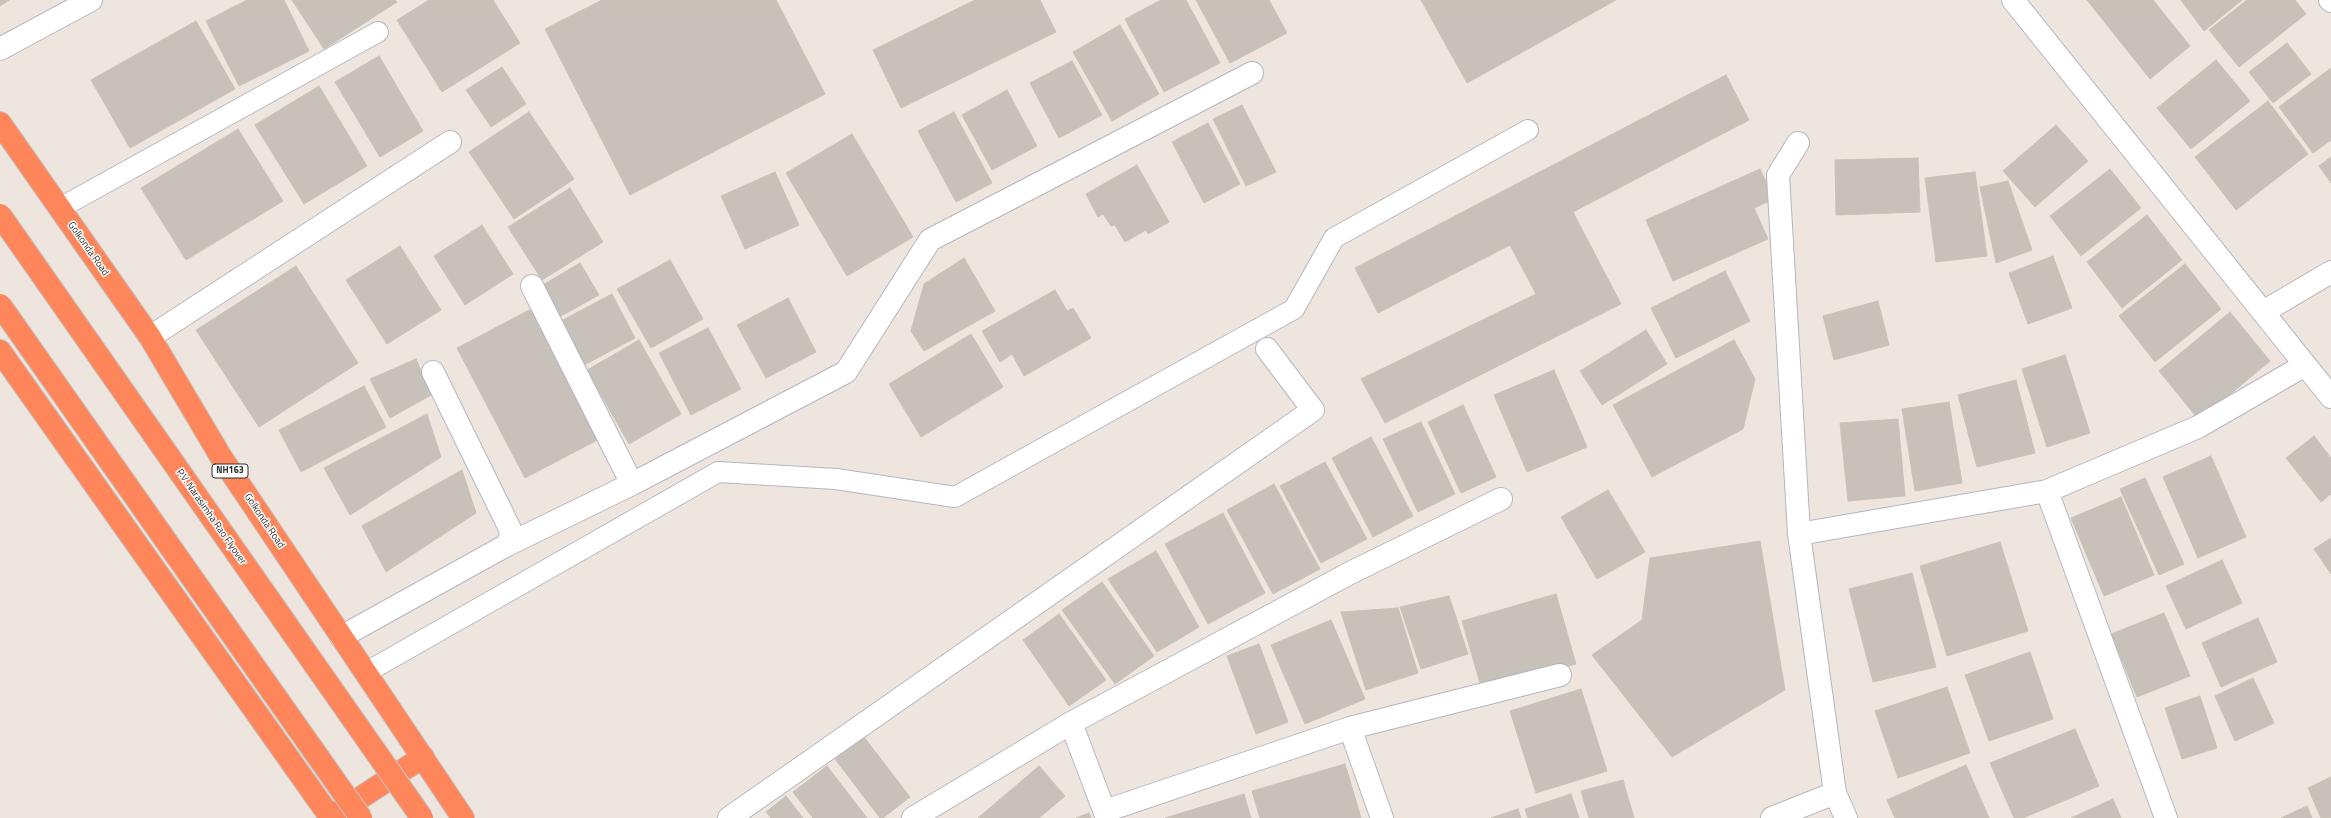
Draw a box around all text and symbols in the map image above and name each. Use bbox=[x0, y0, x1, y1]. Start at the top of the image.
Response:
street label: Golkonda Road bbox=[65, 220, 111, 278]
road number: NH163 bbox=[212, 464, 248, 478]
street label: P.V. Narasimha Rao Flyover bbox=[173, 467, 249, 567]
street label: Golkonda Road bbox=[241, 491, 287, 551]

